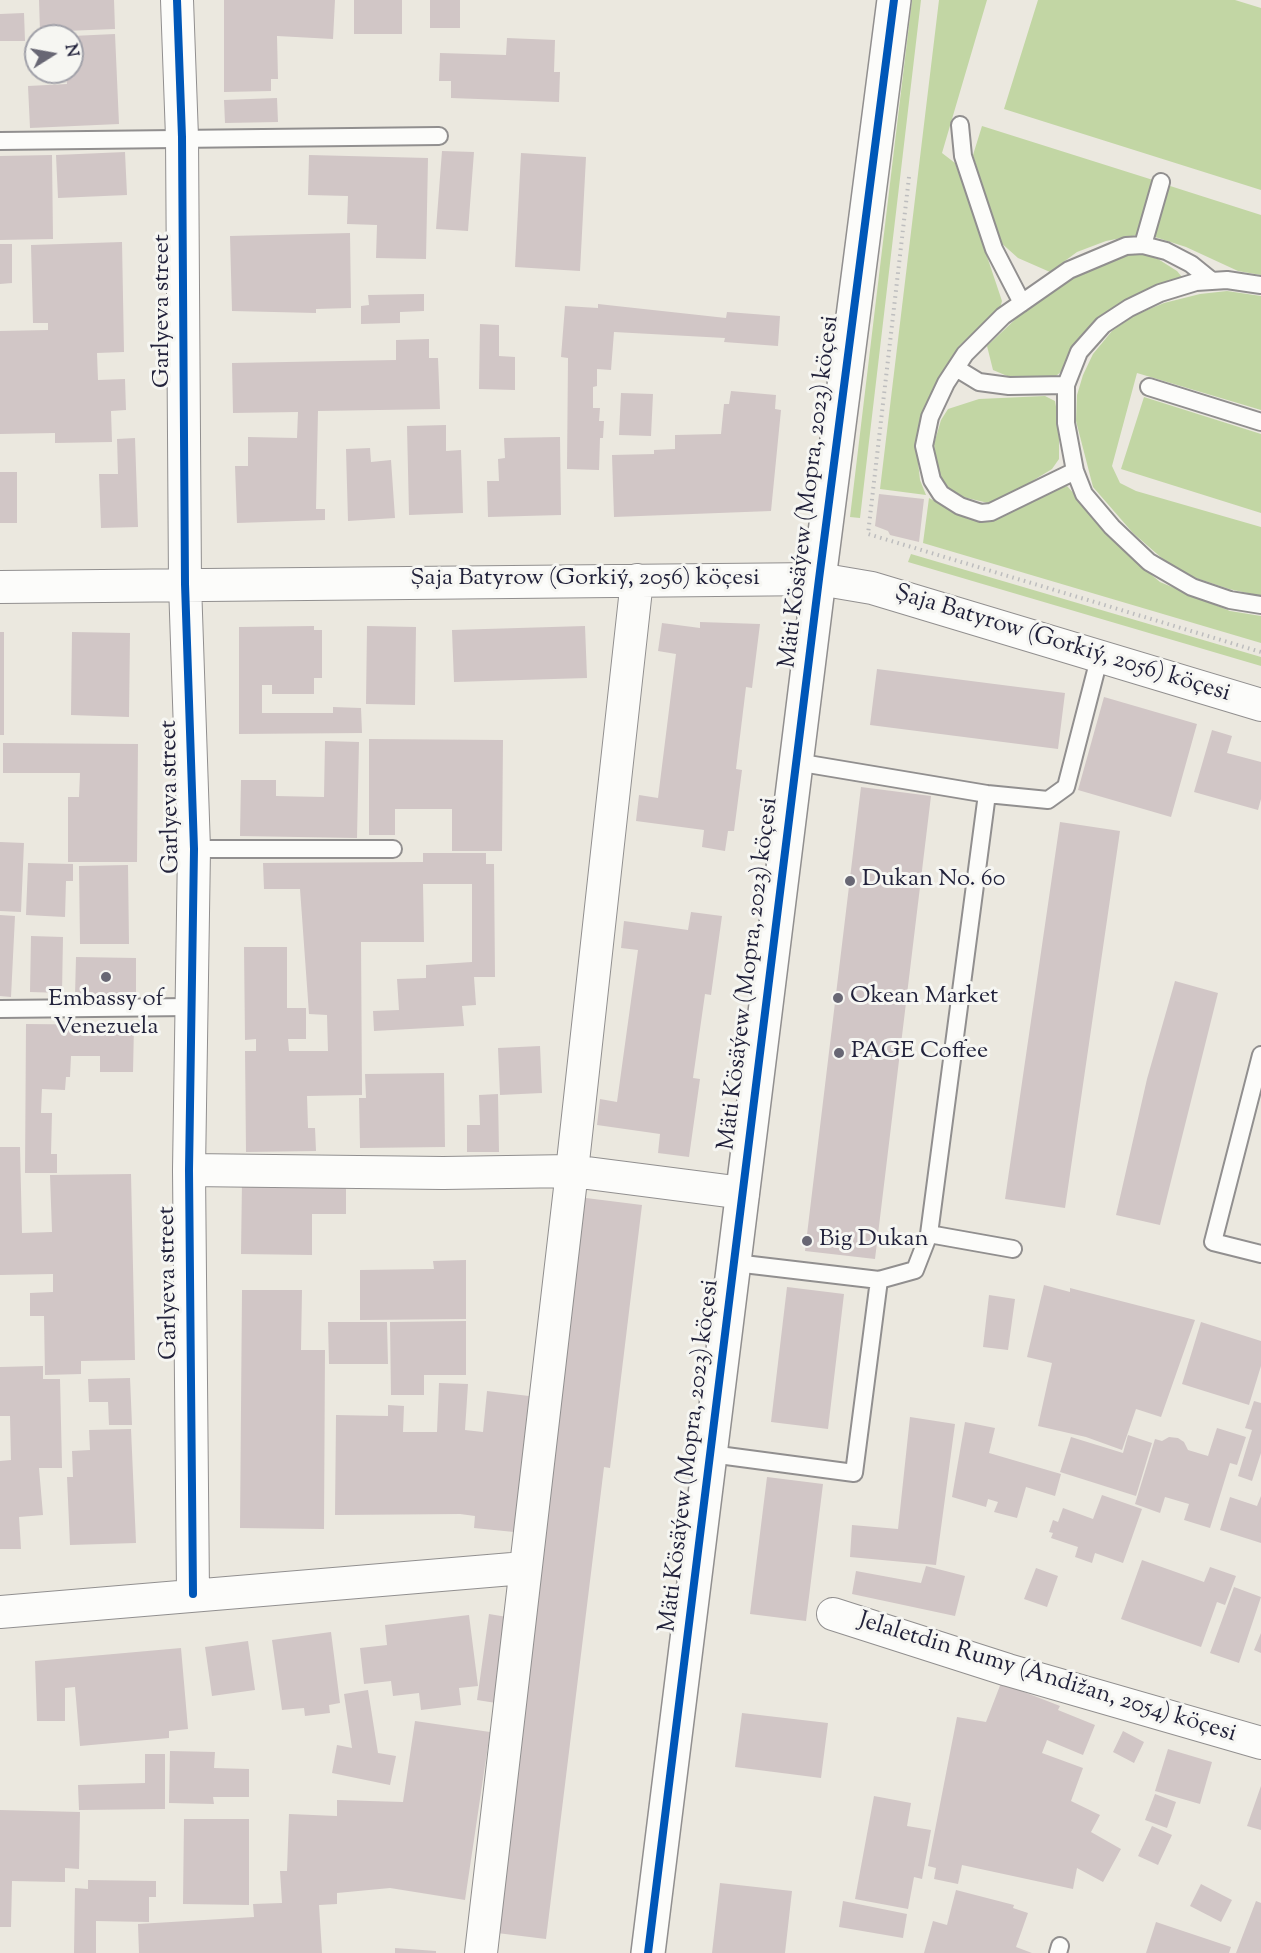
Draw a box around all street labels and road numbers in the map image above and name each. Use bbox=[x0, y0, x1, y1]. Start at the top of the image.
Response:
street label: Garlyeva street bbox=[150, 234, 178, 388]
street label: Mäti Kösäýew (Mopra, 2023) köçesi bbox=[775, 314, 847, 670]
street label: Şaja Batyrow (Gorkiý, 2056) köçesi bbox=[410, 566, 760, 594]
street label: Şaja Batyrow (Gorkiý, 2056) köçesi bbox=[891, 580, 1233, 710]
street label: Garlyeva street bbox=[156, 720, 188, 874]
street label: Mäti Kösäýew (Mopra, 2023) köçesi bbox=[714, 796, 786, 1152]
street label: Garlyeva street bbox=[154, 1206, 186, 1360]
street label: Mäti Kösäýew (Mopra, 2023) köçesi bbox=[655, 1278, 727, 1634]
street label: Jelaletdin Rumy (Andižan, 2054) köçesi bbox=[855, 1608, 1239, 1750]

